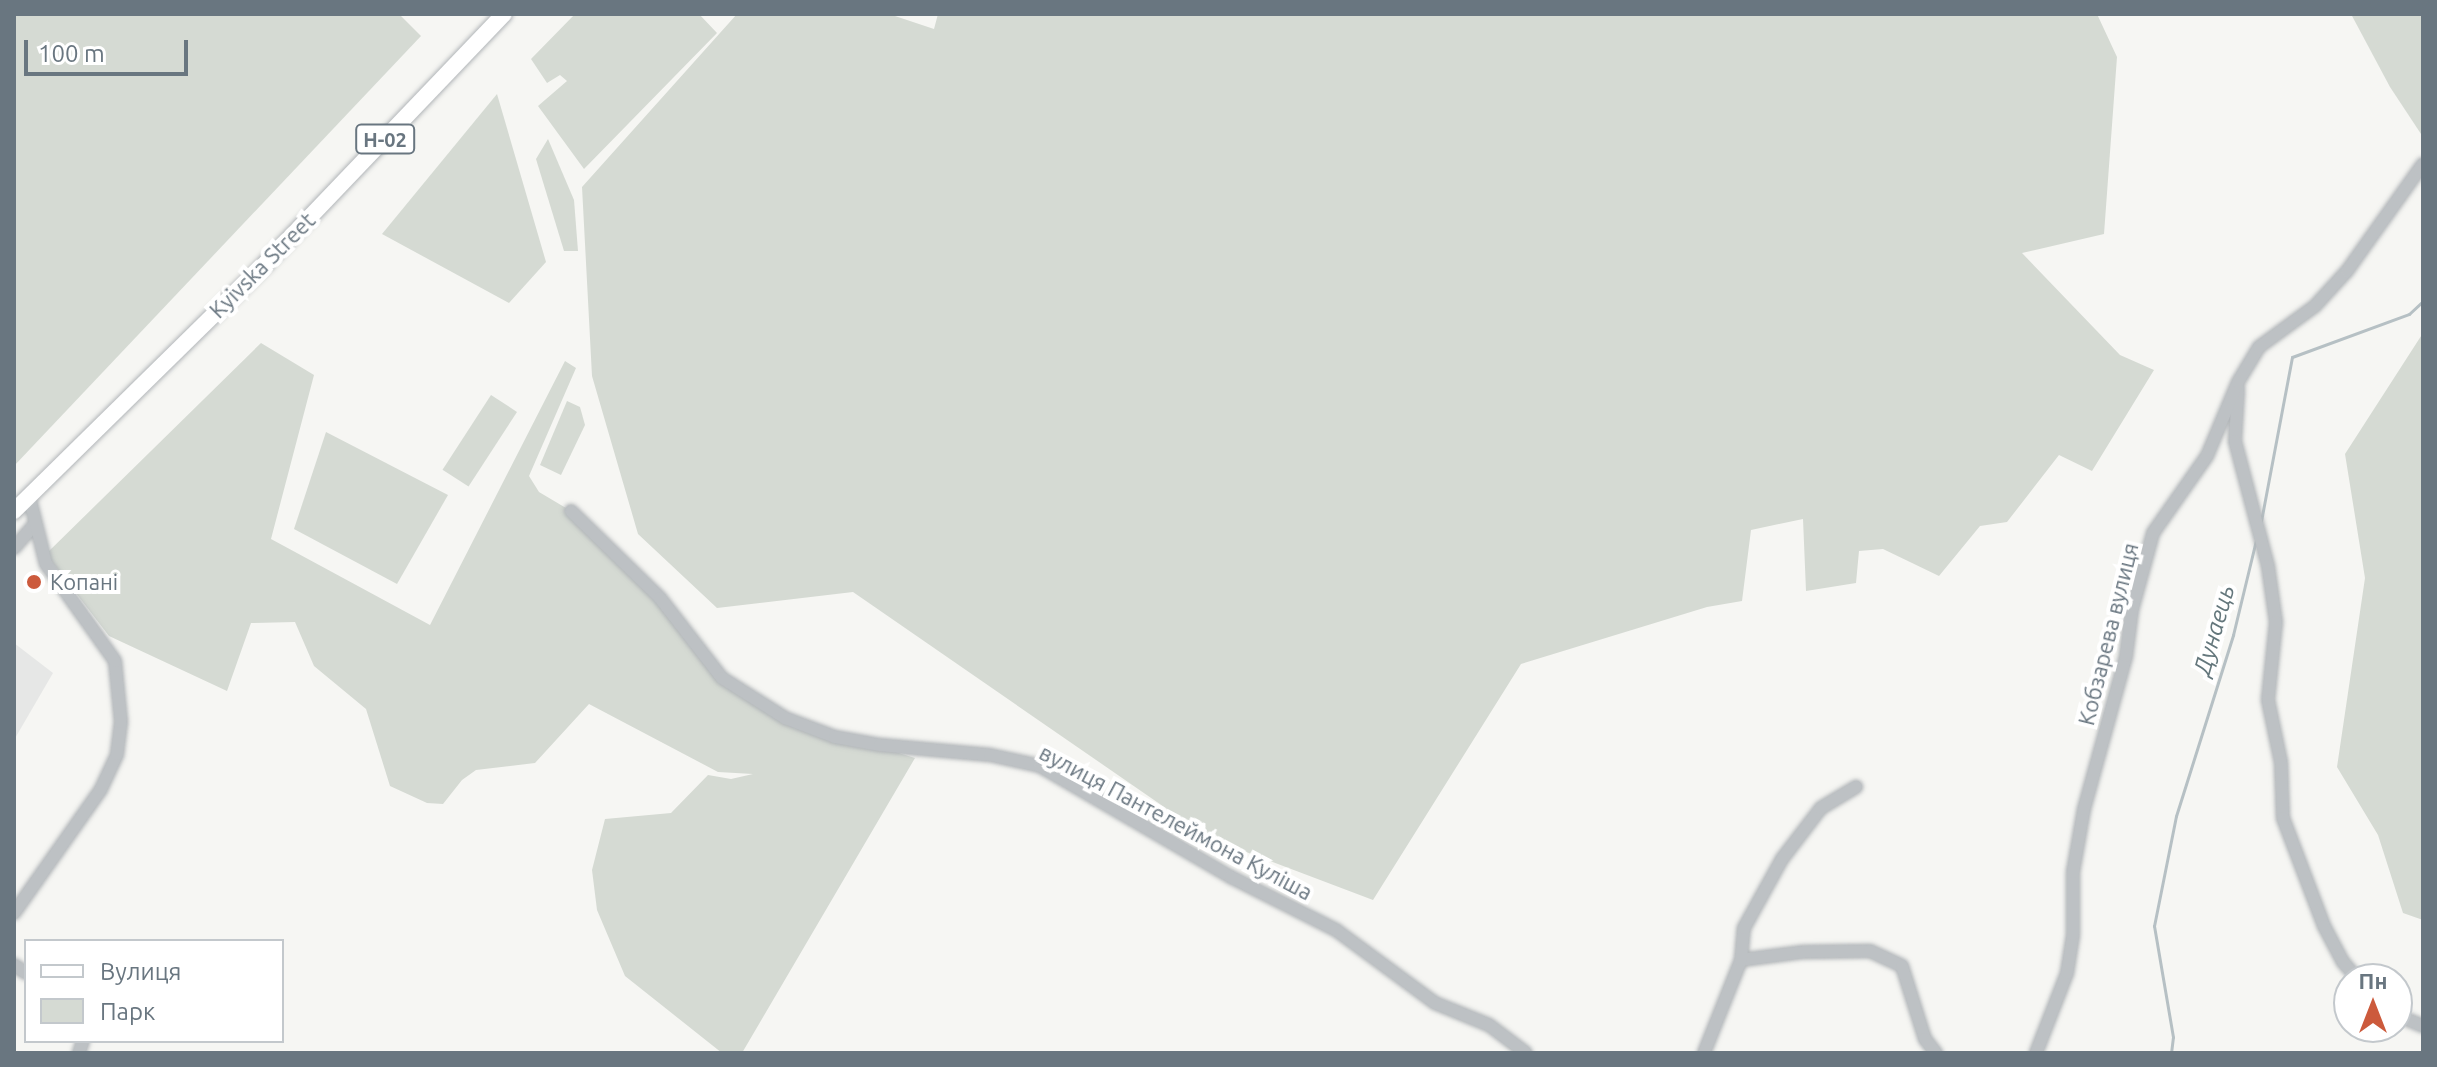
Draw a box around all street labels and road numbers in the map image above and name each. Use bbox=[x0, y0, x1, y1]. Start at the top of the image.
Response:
road number: Н-02 bbox=[355, 123, 415, 155]
street label: Kyivska Street bbox=[204, 207, 320, 323]
street label: Кобзарева вулиця bbox=[2073, 540, 2143, 728]
street label: вулиця Пантелеймона Куліша bbox=[1035, 739, 1317, 905]

